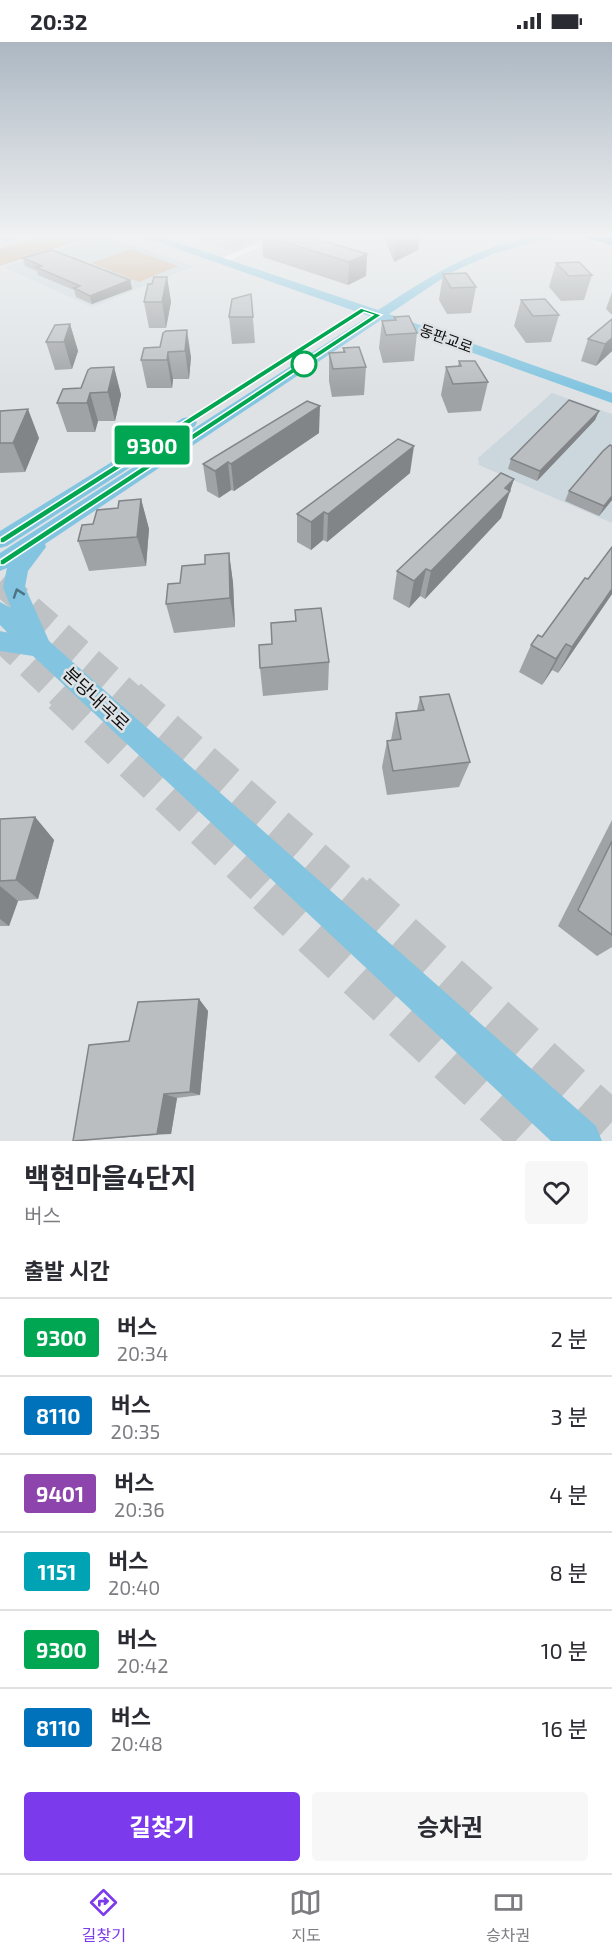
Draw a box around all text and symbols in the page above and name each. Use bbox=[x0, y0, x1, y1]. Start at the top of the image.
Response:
text: 20:32 bbox=[30, 8, 88, 34]
street label: 동판교로 bbox=[417, 320, 475, 356]
unlabelled marker bbox=[291, 351, 317, 377]
line badge: 9300 bbox=[110, 426, 194, 464]
text: 9300 bbox=[127, 433, 177, 458]
one-way arrow bbox=[13, 588, 25, 599]
street label: 분당내곡로 bbox=[59, 662, 134, 735]
text: 백현마을4단지 bbox=[24, 1160, 196, 1194]
button: heart bbox=[525, 1161, 588, 1224]
text: 버스 bbox=[24, 1203, 61, 1227]
text: 출발 시간 bbox=[24, 1257, 110, 1283]
text: 버스 bbox=[117, 1313, 157, 1339]
text: 9300 bbox=[36, 1325, 87, 1350]
text: 2 분 bbox=[550, 1325, 588, 1351]
text: 20:34 bbox=[117, 1341, 168, 1365]
text: 버스 bbox=[110, 1391, 151, 1417]
text: 8110 bbox=[36, 1403, 80, 1428]
text: 3 분 bbox=[551, 1403, 588, 1429]
text: 20:35 bbox=[110, 1419, 160, 1443]
text: 버스 bbox=[114, 1469, 155, 1495]
text: 9401 bbox=[36, 1481, 84, 1506]
text: 4 분 bbox=[549, 1481, 588, 1507]
text: 20:36 bbox=[114, 1497, 165, 1521]
text: 버스 bbox=[108, 1547, 148, 1573]
text: 1151 bbox=[38, 1559, 76, 1584]
text: 8 분 bbox=[549, 1559, 588, 1585]
text: 20:40 bbox=[108, 1575, 160, 1599]
text: 버스 bbox=[117, 1625, 157, 1651]
text: 9300 bbox=[36, 1637, 87, 1662]
text: 10 분 bbox=[541, 1637, 588, 1663]
text: 20:42 bbox=[117, 1653, 168, 1677]
text: 버스 bbox=[110, 1703, 151, 1729]
text: 8110 bbox=[36, 1715, 80, 1740]
text: 16 분 bbox=[542, 1715, 588, 1741]
text: 20:48 bbox=[110, 1731, 163, 1755]
button: 길찾기 bbox=[24, 1792, 300, 1861]
button: 승차권 bbox=[312, 1792, 588, 1861]
tab: 길찾기 bbox=[82, 1886, 126, 1946]
tab: 지도 bbox=[289, 1886, 322, 1946]
tab: 승차권 bbox=[486, 1886, 530, 1946]

